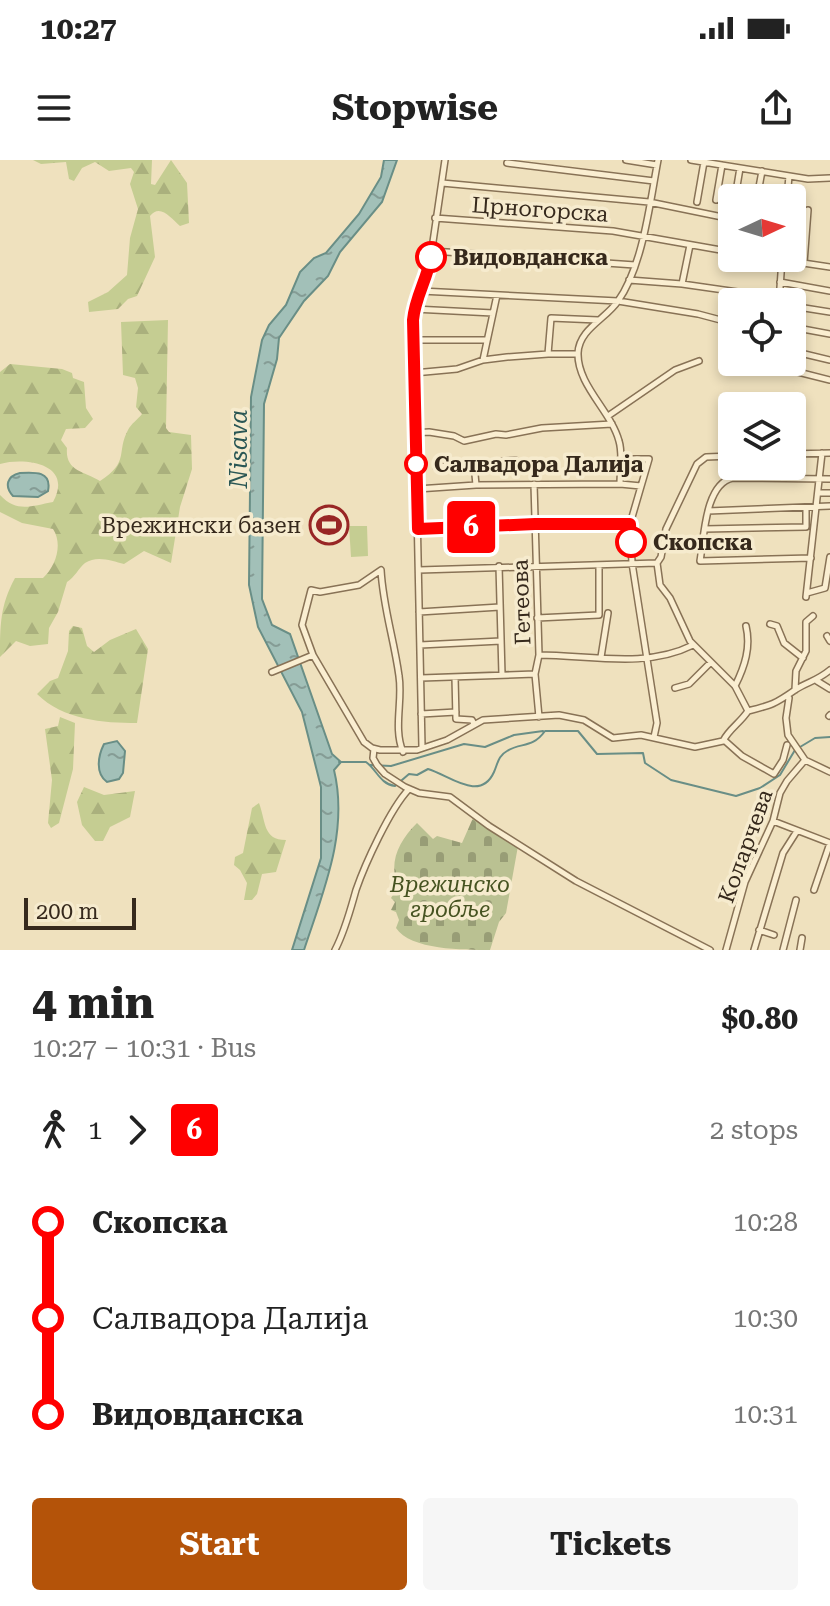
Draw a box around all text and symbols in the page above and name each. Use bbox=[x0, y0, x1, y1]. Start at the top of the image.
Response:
text: 10:27 bbox=[40, 11, 117, 46]
icon: menu bbox=[32, 86, 76, 130]
icon: share bbox=[754, 86, 798, 130]
text: Stopwise bbox=[332, 87, 498, 129]
north arrow bbox=[718, 184, 806, 272]
map controls bbox=[718, 184, 806, 480]
street label: Црногорска bbox=[471, 192, 609, 227]
marker: Видовданска bbox=[416, 242, 446, 272]
place label: Видовданска bbox=[453, 245, 608, 270]
button: locate bbox=[718, 288, 806, 376]
button: layers bbox=[718, 392, 806, 480]
water label: Nisava bbox=[225, 410, 253, 489]
place label: Салвадора Далија bbox=[434, 452, 643, 477]
marker: Салвадора Далија bbox=[405, 453, 427, 475]
line badge: 6 bbox=[445, 501, 497, 553]
sports icon: Врежински базен bbox=[308, 504, 350, 546]
text: 6 bbox=[463, 510, 479, 543]
place label: Врежински базен bbox=[101, 513, 301, 538]
marker: Скопска bbox=[616, 527, 646, 557]
place label: Скопска bbox=[653, 530, 752, 555]
street label: Гетеова bbox=[508, 559, 535, 645]
street label: Коларчева bbox=[713, 786, 778, 906]
park label: Врежинско гробље bbox=[389, 872, 510, 922]
scale bar bbox=[24, 894, 136, 930]
text: 200 m bbox=[36, 899, 99, 924]
text: 4 min bbox=[32, 977, 154, 1029]
text: $0.80 bbox=[721, 1001, 798, 1036]
text: 10:27 – 10:31 · Bus bbox=[32, 1033, 256, 1063]
icon: walk bbox=[32, 1108, 76, 1152]
icon: forward bbox=[115, 1108, 159, 1152]
text: 6 bbox=[187, 1113, 202, 1146]
text: 1 bbox=[88, 1115, 103, 1145]
text: 2 stops bbox=[710, 1115, 798, 1145]
text: Скопска bbox=[92, 1205, 228, 1240]
text: 10:28 bbox=[733, 1207, 798, 1237]
text: Салвадора Далија bbox=[92, 1301, 368, 1336]
text: 10:30 bbox=[733, 1303, 798, 1333]
text: Видовданска bbox=[92, 1397, 303, 1432]
text: 10:31 bbox=[733, 1399, 798, 1429]
button: Start bbox=[32, 1498, 407, 1590]
button: Tickets bbox=[423, 1498, 798, 1590]

